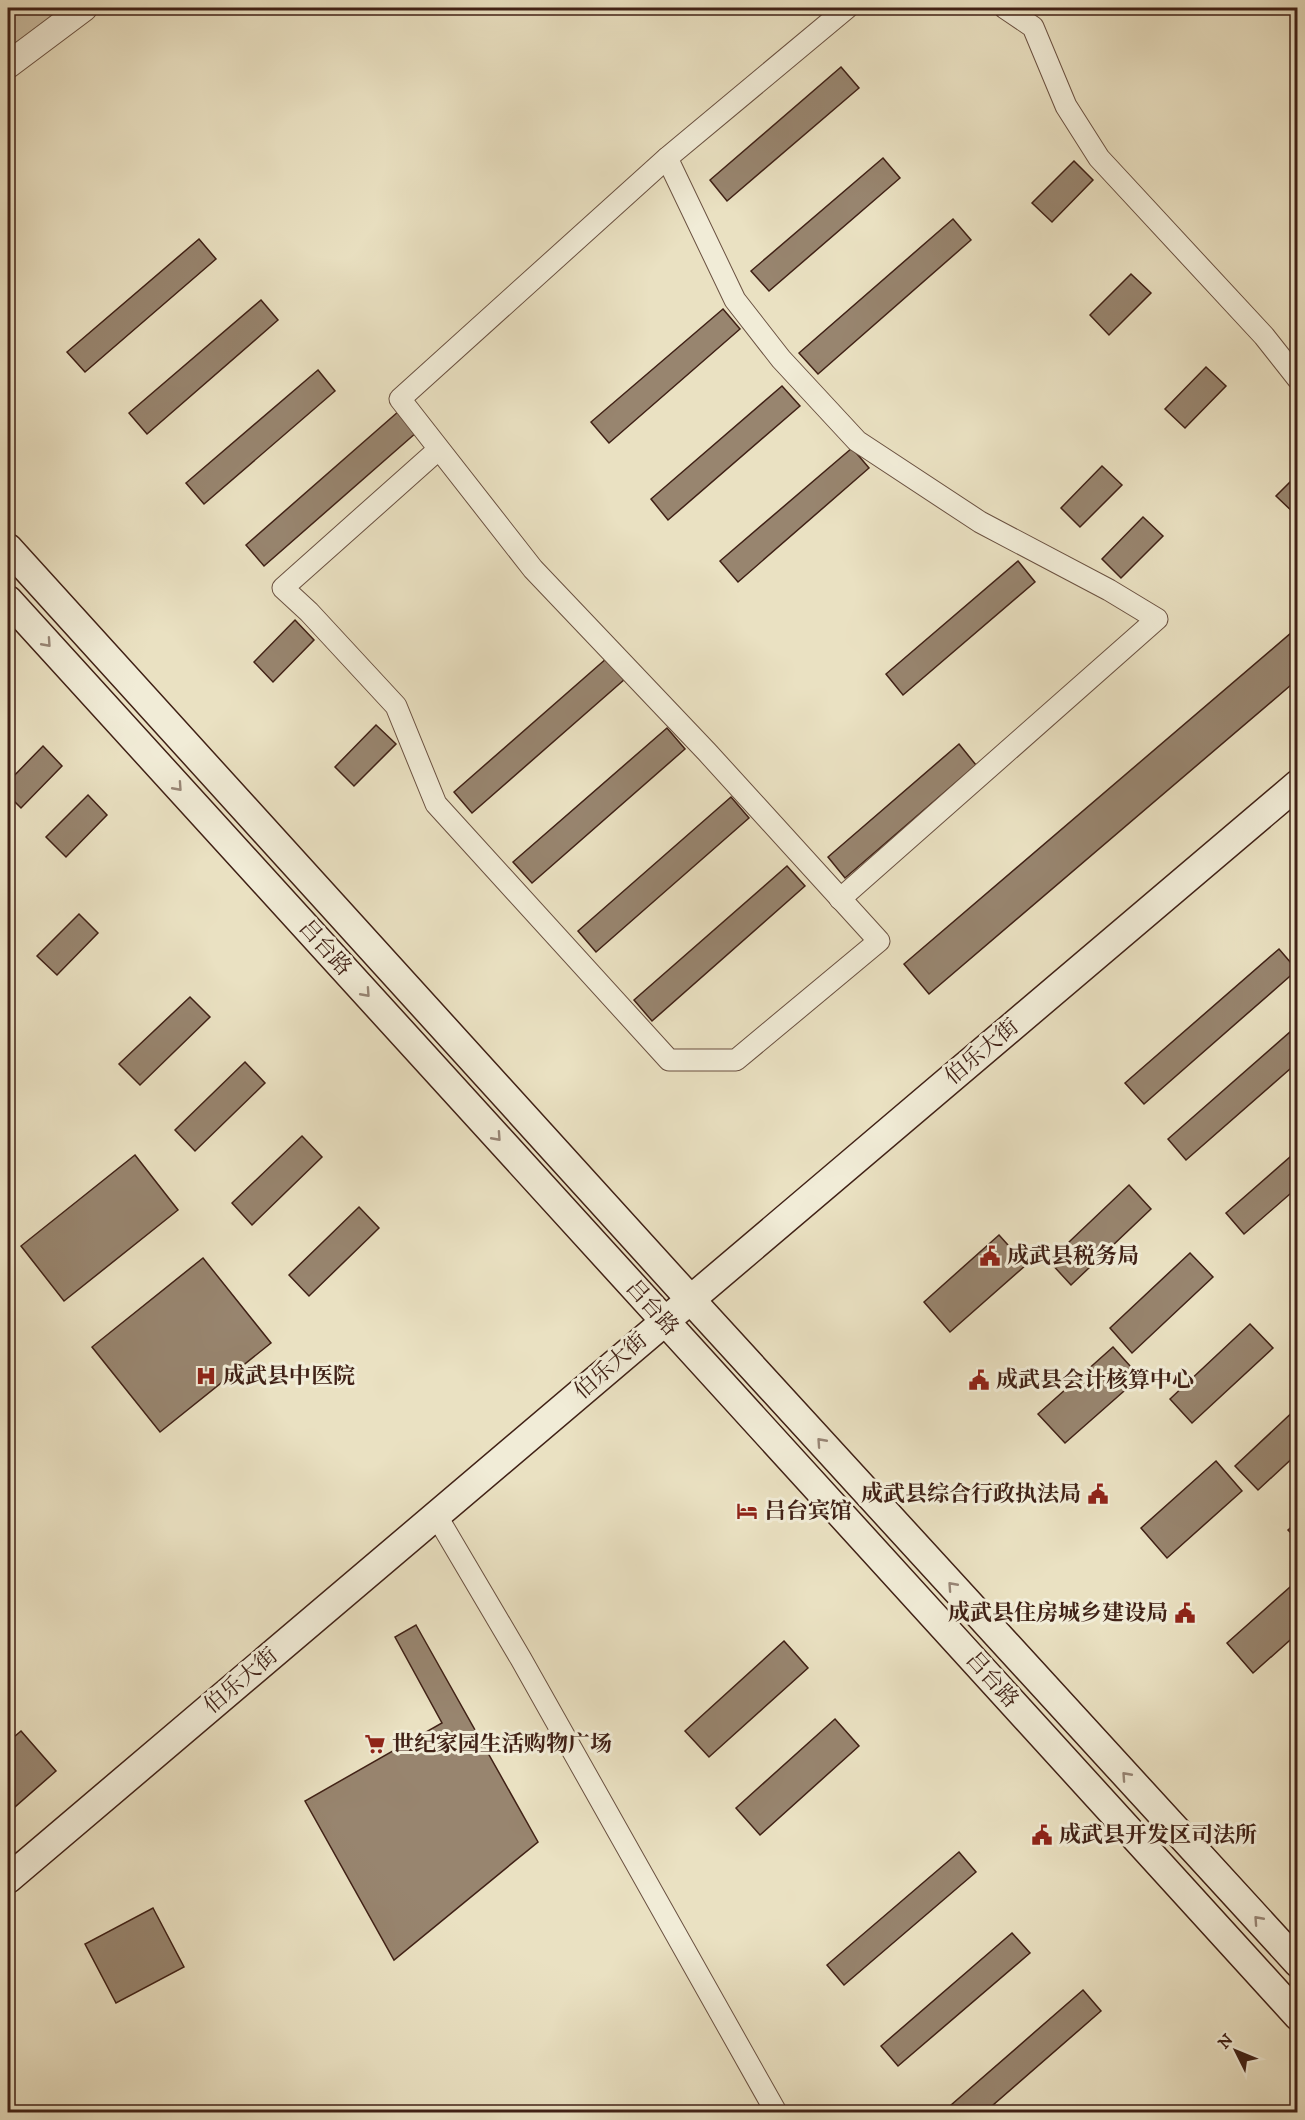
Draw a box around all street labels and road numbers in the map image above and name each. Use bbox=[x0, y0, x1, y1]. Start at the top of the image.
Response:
street label: 吕台路 bbox=[293, 914, 357, 982]
street label: 伯乐大街 bbox=[940, 1013, 1024, 1091]
street label: 吕台路 bbox=[620, 1274, 684, 1342]
street label: 伯乐大街 bbox=[569, 1327, 653, 1405]
street label: 伯乐大街 bbox=[199, 1642, 283, 1720]
street label: 吕台路 bbox=[960, 1646, 1024, 1714]

